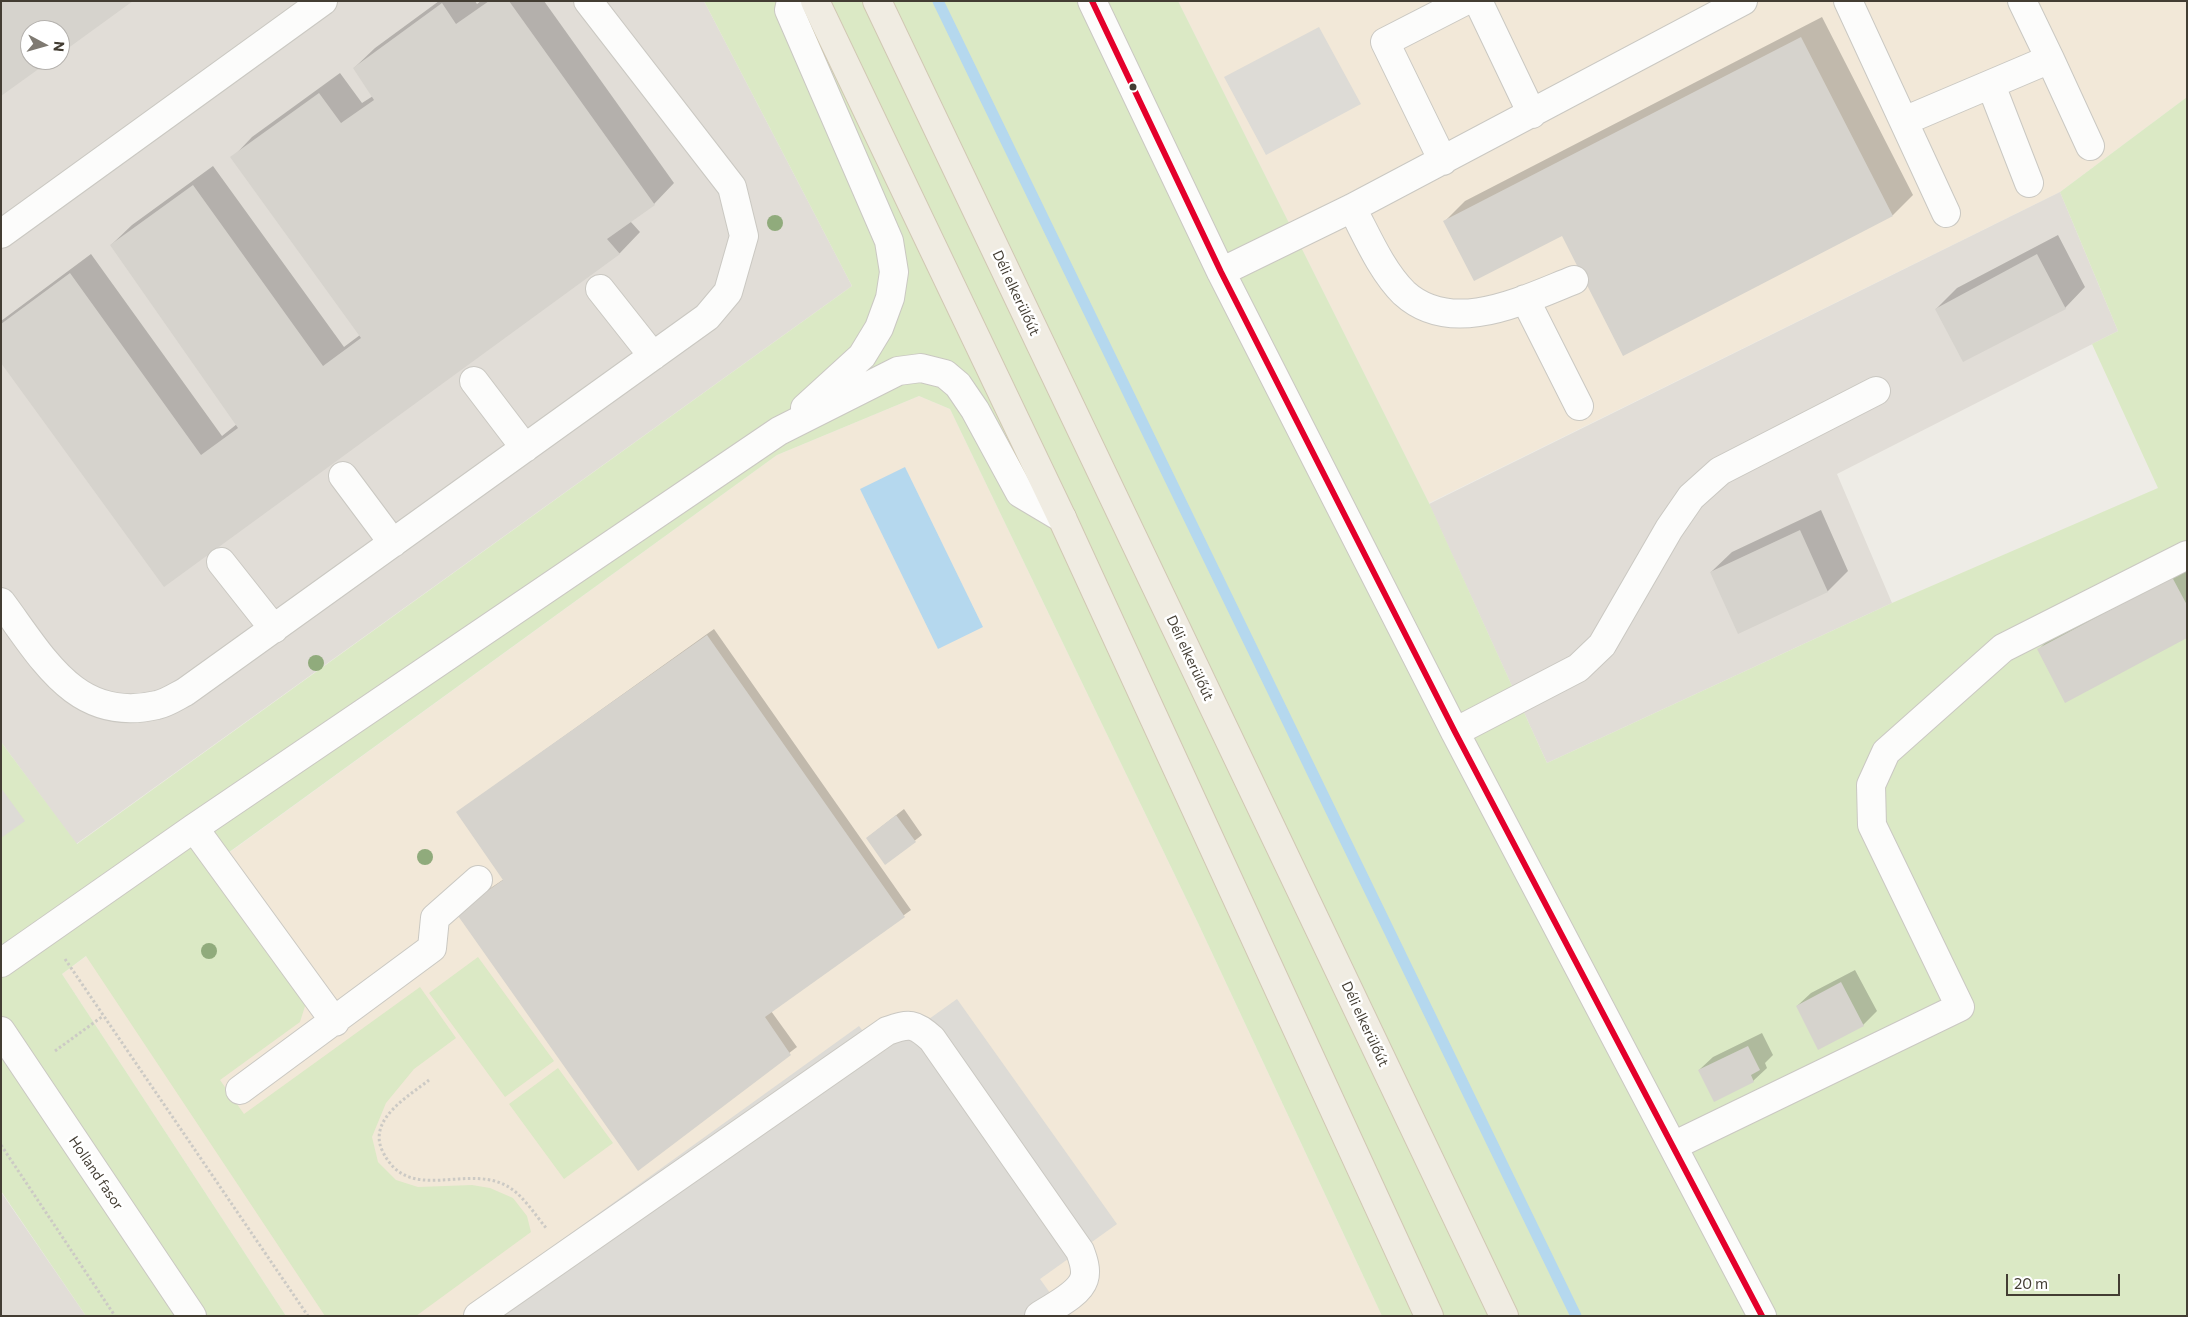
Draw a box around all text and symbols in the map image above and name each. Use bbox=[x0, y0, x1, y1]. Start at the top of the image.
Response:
north arrow bbox=[20, 20, 70, 70]
text: N bbox=[50, 40, 68, 53]
unlabelled marker bbox=[1128, 82, 1138, 92]
street label: Déli elkerülőút bbox=[989, 248, 1043, 338]
street label: Déli elkerülőút bbox=[1163, 613, 1217, 703]
street label: Déli elkerülőút bbox=[1338, 979, 1392, 1069]
street label: Holland fasor bbox=[65, 1133, 127, 1213]
scale bar bbox=[2008, 1264, 2122, 1296]
text: 20 m bbox=[2014, 1274, 2048, 1292]

